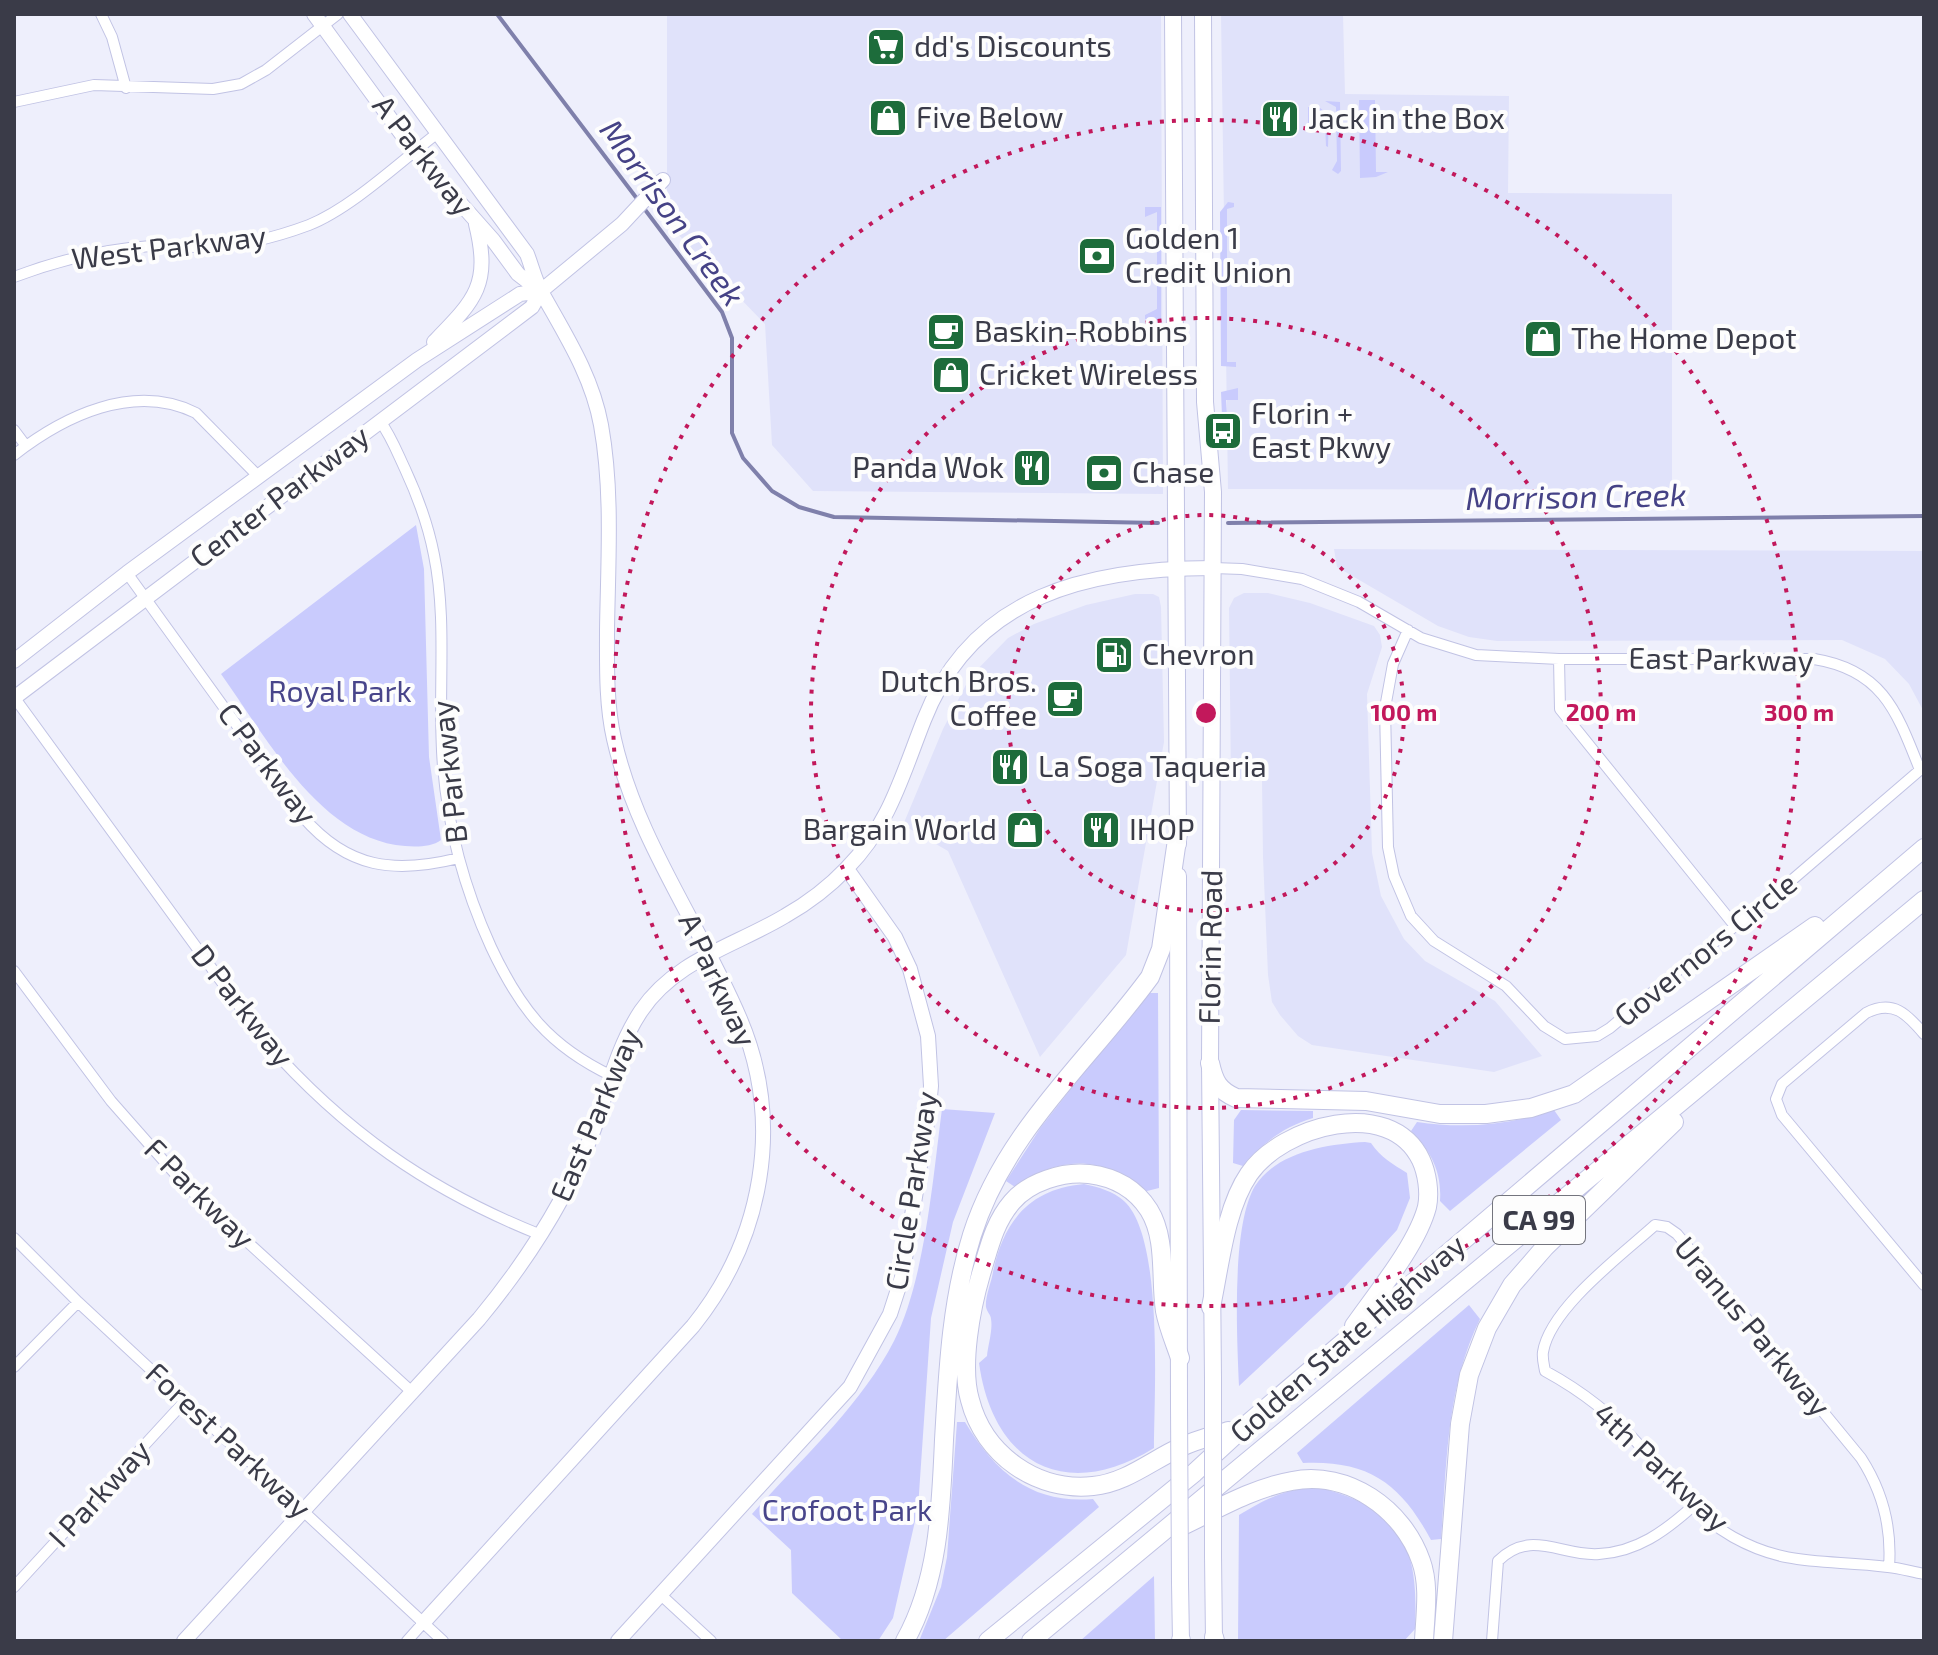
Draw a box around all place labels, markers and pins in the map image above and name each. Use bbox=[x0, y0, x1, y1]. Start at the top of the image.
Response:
supermarket icon: dd's Discounts bbox=[865, 26, 907, 68]
place label: dd's Discounts bbox=[914, 27, 1112, 63]
shop icon: Five Below bbox=[867, 97, 909, 139]
place label: Five Below bbox=[916, 98, 1063, 134]
restaurant icon: Jack in the Box bbox=[1259, 98, 1301, 140]
place label: Jack in the Box bbox=[1308, 99, 1505, 135]
place label: Golden 1 Credit Union bbox=[1125, 219, 1292, 289]
bank icon: Golden 1 Credit Union bbox=[1076, 235, 1118, 277]
cafe icon: Baskin-Robbins bbox=[925, 311, 967, 353]
place label: Baskin-Robbins bbox=[974, 312, 1188, 348]
shop icon: The Home Depot bbox=[1522, 318, 1564, 360]
place label: The Home Depot bbox=[1571, 319, 1797, 355]
shop icon: Cricket Wireless bbox=[930, 354, 972, 396]
place label: Cricket Wireless bbox=[979, 355, 1198, 391]
place label: Florin + East Pkwy bbox=[1251, 394, 1391, 464]
bus stop icon: Florin + East Pkwy bbox=[1202, 410, 1244, 452]
restaurant icon: Panda Wok bbox=[1011, 447, 1053, 489]
place label: Panda Wok bbox=[852, 448, 1004, 484]
bank icon: Chase bbox=[1083, 452, 1125, 494]
place label: Chase bbox=[1132, 453, 1214, 489]
fuel station icon: Chevron bbox=[1093, 634, 1135, 676]
place label: Chevron bbox=[1142, 635, 1255, 671]
place label: Dutch Bros. Coffee bbox=[880, 662, 1037, 732]
cafe icon: Dutch Bros. Coffee bbox=[1044, 678, 1086, 720]
centre of rings bbox=[1192, 699, 1220, 727]
restaurant icon: La Soga Taqueria bbox=[989, 746, 1031, 788]
place label: La Soga Taqueria bbox=[1038, 747, 1267, 783]
shop icon: Bargain World bbox=[1004, 809, 1046, 851]
restaurant icon: IHOP bbox=[1080, 809, 1122, 851]
place label: Bargain World bbox=[803, 810, 997, 846]
place label: IHOP bbox=[1129, 810, 1195, 846]

